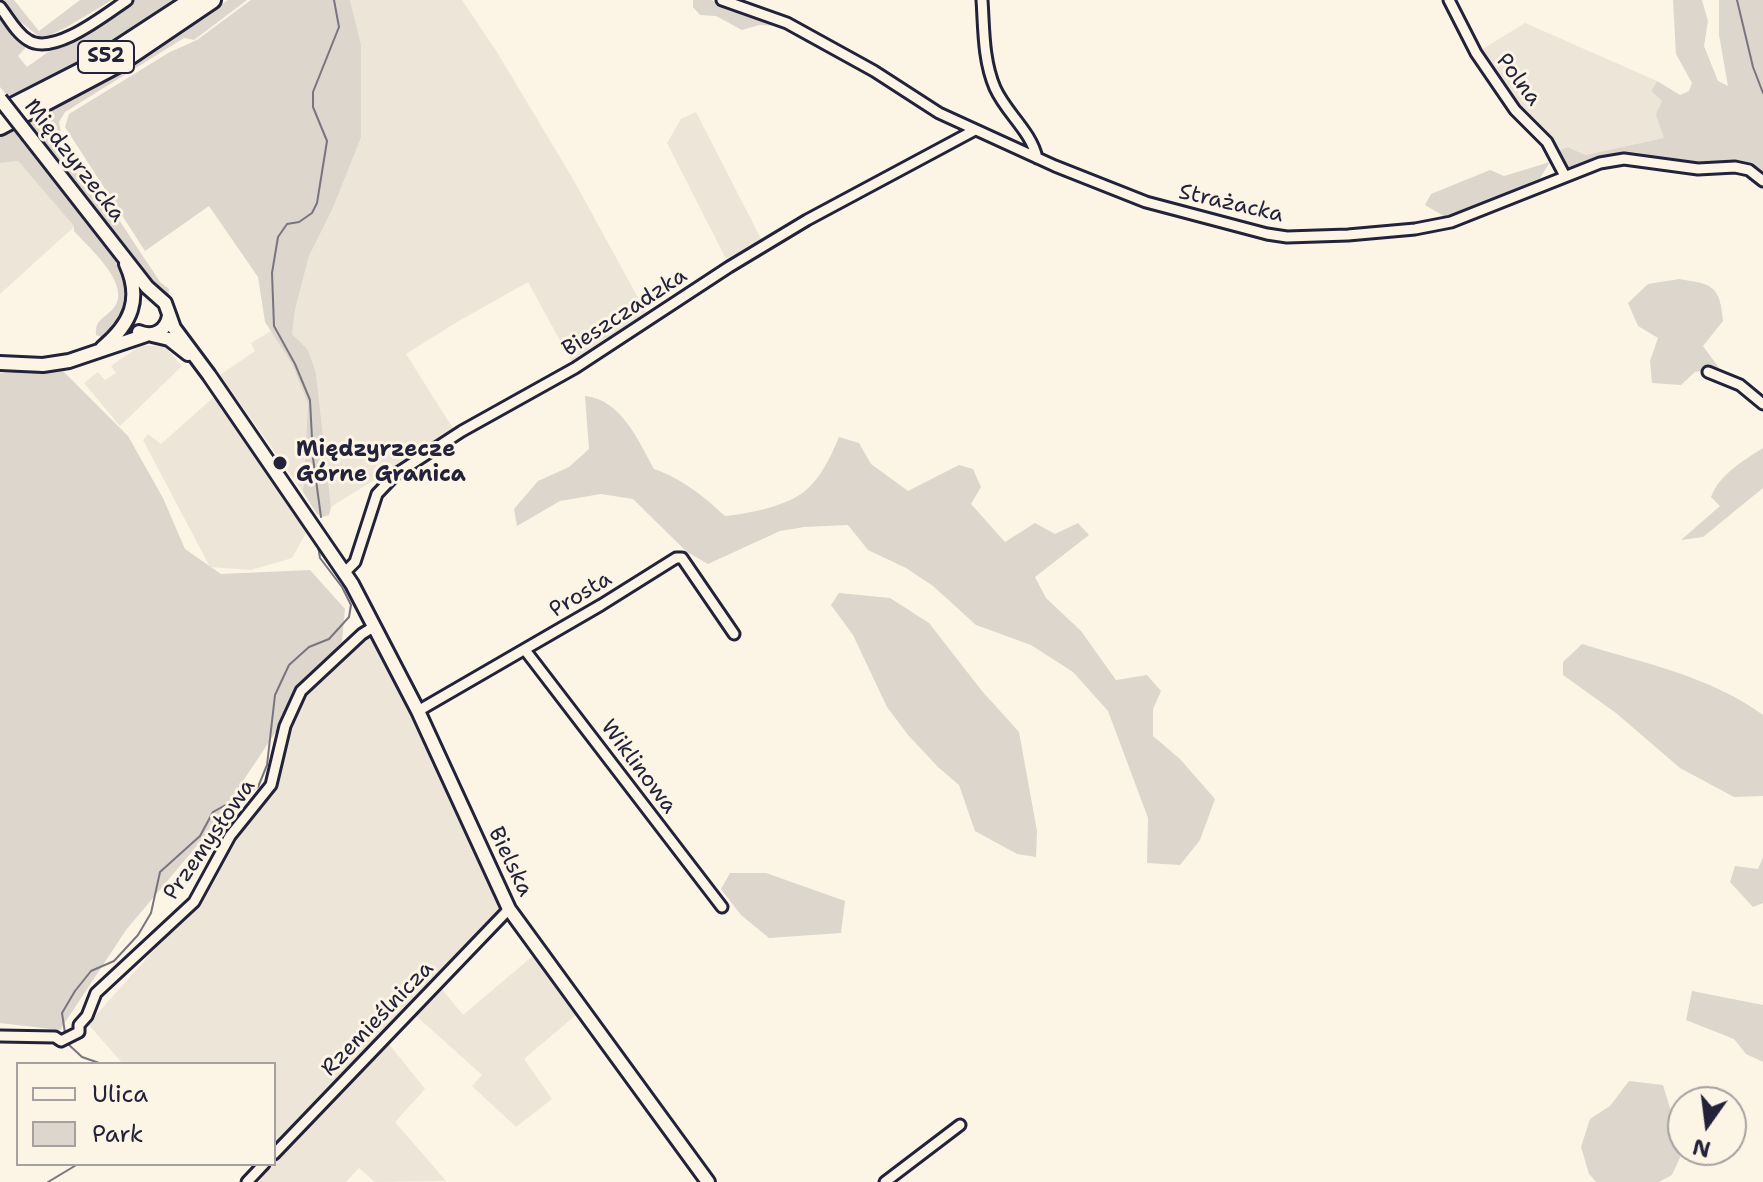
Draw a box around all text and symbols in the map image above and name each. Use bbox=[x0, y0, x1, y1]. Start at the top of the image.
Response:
road number: S52 bbox=[78, 41, 134, 73]
street label: Polna bbox=[1490, 49, 1546, 111]
street label: Międzyrzecka bbox=[18, 94, 130, 228]
street label: Strażacka bbox=[1176, 179, 1286, 229]
street label: Bieszczadzka bbox=[558, 263, 692, 363]
place label: Międzyrzecze Górne Granica bbox=[296, 437, 466, 488]
marker: Międzyrzecze Górne Granica bbox=[271, 454, 289, 472]
street label: Prosta bbox=[545, 566, 617, 624]
street label: Wiklinowa bbox=[594, 715, 682, 819]
street label: Przemysłowa bbox=[159, 774, 261, 906]
street label: Bielska bbox=[482, 823, 538, 901]
street label: Rzemieślnicza bbox=[316, 956, 440, 1082]
legend bbox=[16, 1062, 276, 1166]
text: Ulica bbox=[92, 1078, 148, 1110]
north arrow bbox=[1667, 1086, 1747, 1166]
text: Park bbox=[92, 1118, 144, 1150]
text: N bbox=[1690, 1132, 1714, 1164]

